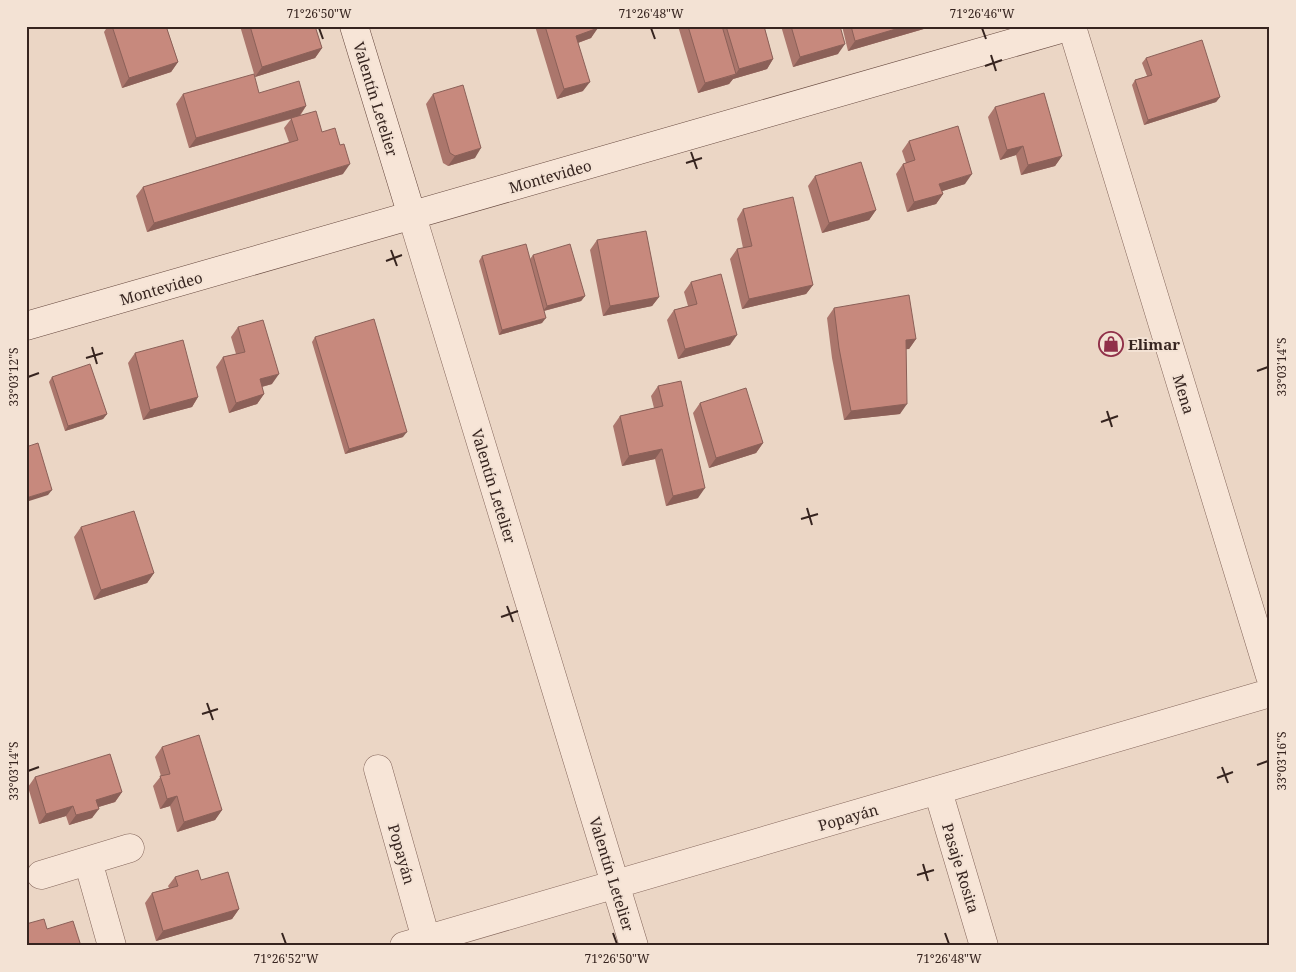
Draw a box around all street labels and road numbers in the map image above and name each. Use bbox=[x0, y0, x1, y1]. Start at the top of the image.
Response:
street label: Valentín Letelier bbox=[349, 39, 403, 159]
street label: Montevideo bbox=[506, 155, 594, 197]
street label: Montevideo bbox=[117, 267, 205, 309]
street label: Mena bbox=[1169, 372, 1199, 416]
street label: Valentín Letelier bbox=[467, 426, 521, 546]
street label: Popayán bbox=[816, 799, 881, 835]
street label: Valentín Letelier bbox=[585, 814, 639, 934]
street label: Pasaje Rosita bbox=[938, 821, 984, 915]
street label: Popayán bbox=[384, 822, 420, 887]

